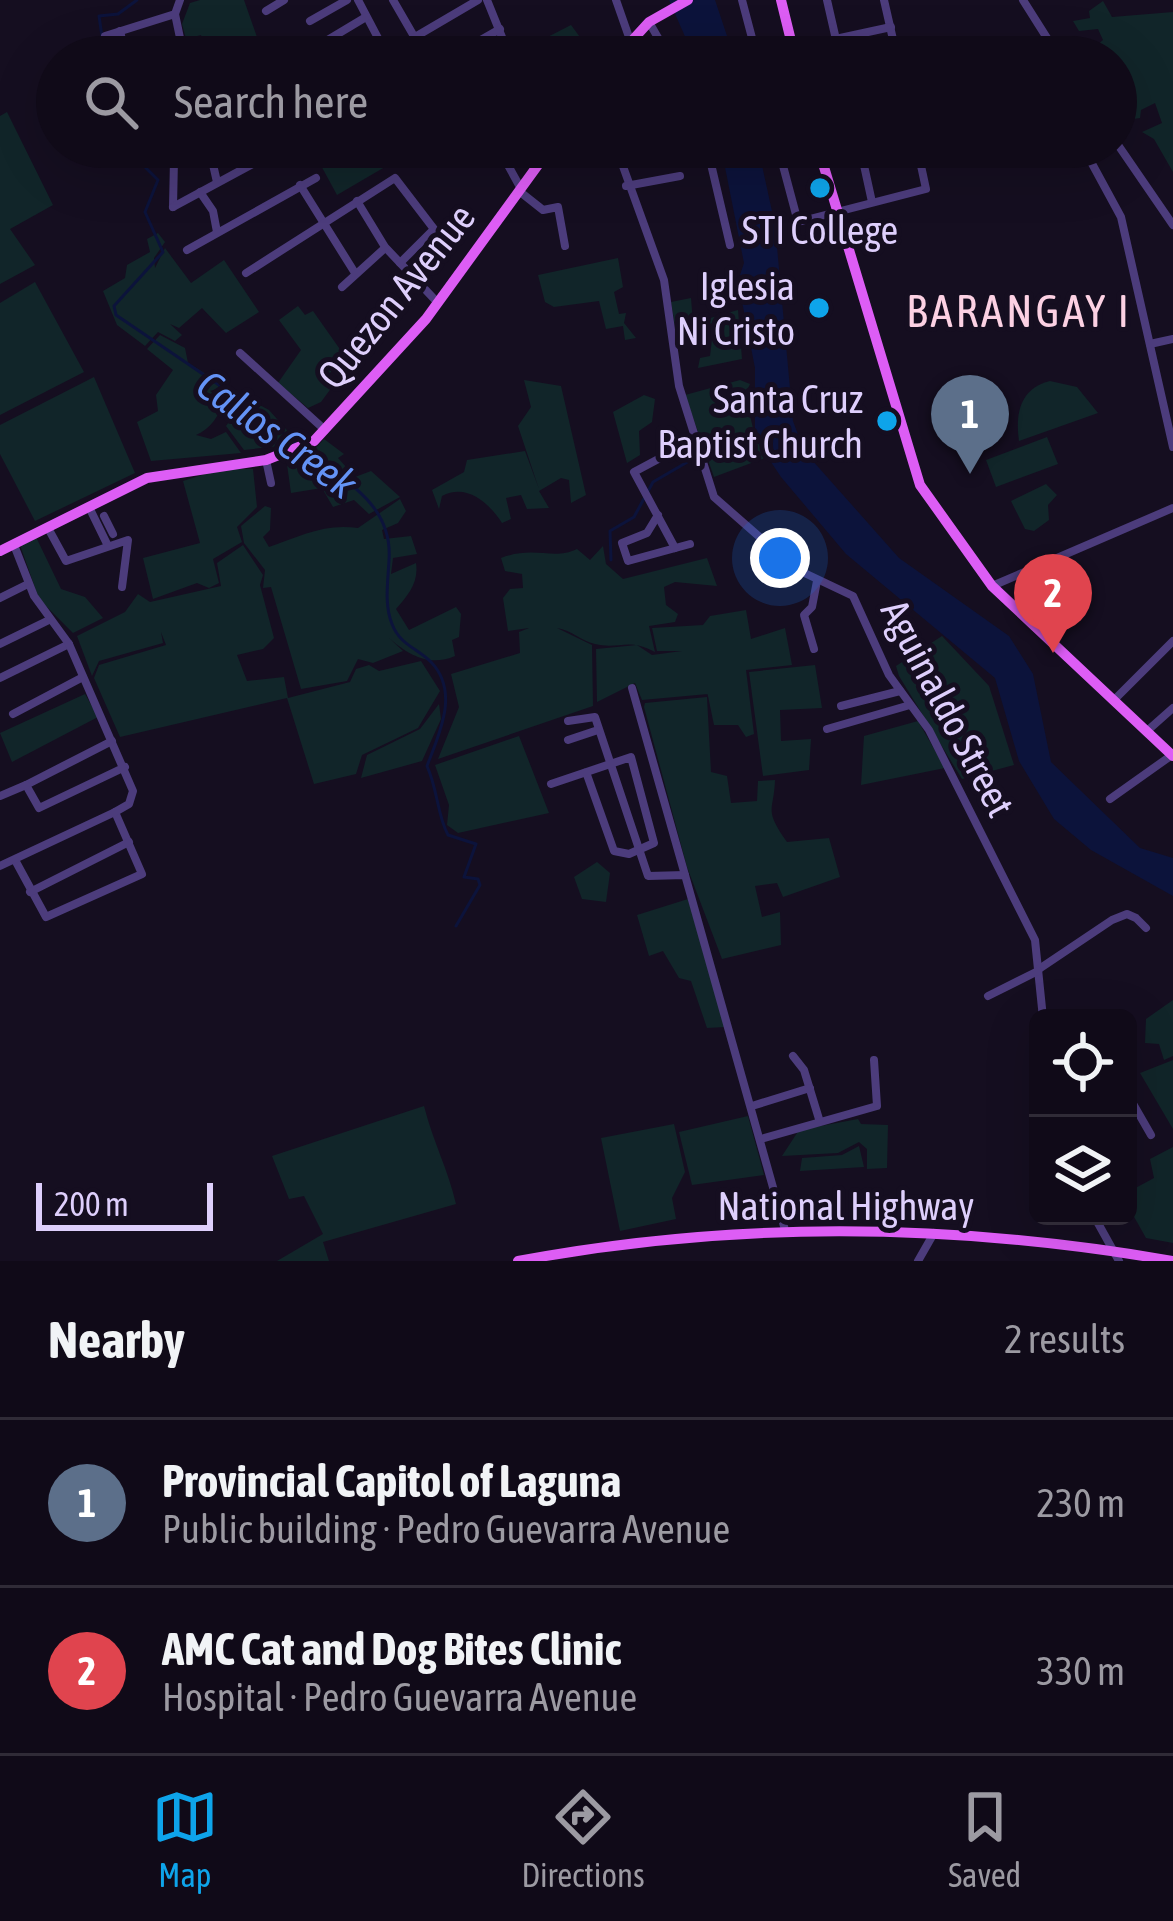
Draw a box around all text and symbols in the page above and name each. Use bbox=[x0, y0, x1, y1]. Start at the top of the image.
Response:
search box bbox=[36, 36, 1137, 168]
icon: search bbox=[78, 69, 144, 135]
text: Search here bbox=[174, 76, 368, 128]
marker: STI College bbox=[807, 175, 833, 201]
street label: Quezon Avenue bbox=[309, 195, 483, 397]
place label: STI College bbox=[742, 208, 898, 252]
place label: Iglesia Ni Cristo bbox=[677, 264, 795, 353]
district label: BARANGAY I bbox=[906, 285, 1132, 337]
marker: Iglesia Ni Cristo bbox=[806, 295, 832, 321]
water label: Calios Creek bbox=[188, 360, 366, 508]
pin: 1 bbox=[931, 375, 1009, 474]
place label: Santa Cruz Baptist Church bbox=[657, 377, 863, 466]
marker: Santa Cruz Baptist Church bbox=[874, 408, 900, 434]
your location bbox=[750, 528, 810, 588]
pin: 2 bbox=[1014, 554, 1092, 653]
street label: Aguinaldo Street bbox=[873, 592, 1023, 824]
map controls bbox=[1029, 1009, 1137, 1225]
button: locate bbox=[1029, 1009, 1137, 1117]
button: layers bbox=[1029, 1117, 1137, 1225]
scale bar bbox=[36, 1177, 213, 1230]
street label: National Highway bbox=[718, 1184, 974, 1228]
text: 200 m bbox=[54, 1185, 129, 1223]
text: Nearby bbox=[48, 1310, 185, 1369]
text: 2 results bbox=[1004, 1317, 1125, 1361]
text: Provincial Capitol of Laguna bbox=[162, 1455, 621, 1507]
text: 1 bbox=[78, 1481, 96, 1525]
text: 230 m bbox=[1037, 1481, 1125, 1525]
text: Public building · Pedro Guevarra Avenue bbox=[162, 1507, 730, 1551]
text: AMC Cat and Dog Bites Clinic bbox=[162, 1623, 621, 1675]
text: 2 bbox=[78, 1649, 96, 1693]
text: 330 m bbox=[1037, 1649, 1125, 1693]
text: Hospital · Pedro Guevarra Avenue bbox=[162, 1675, 637, 1719]
tab: Map bbox=[152, 1784, 218, 1894]
tab: Directions bbox=[521, 1784, 645, 1894]
tab: Saved bbox=[948, 1784, 1021, 1894]

